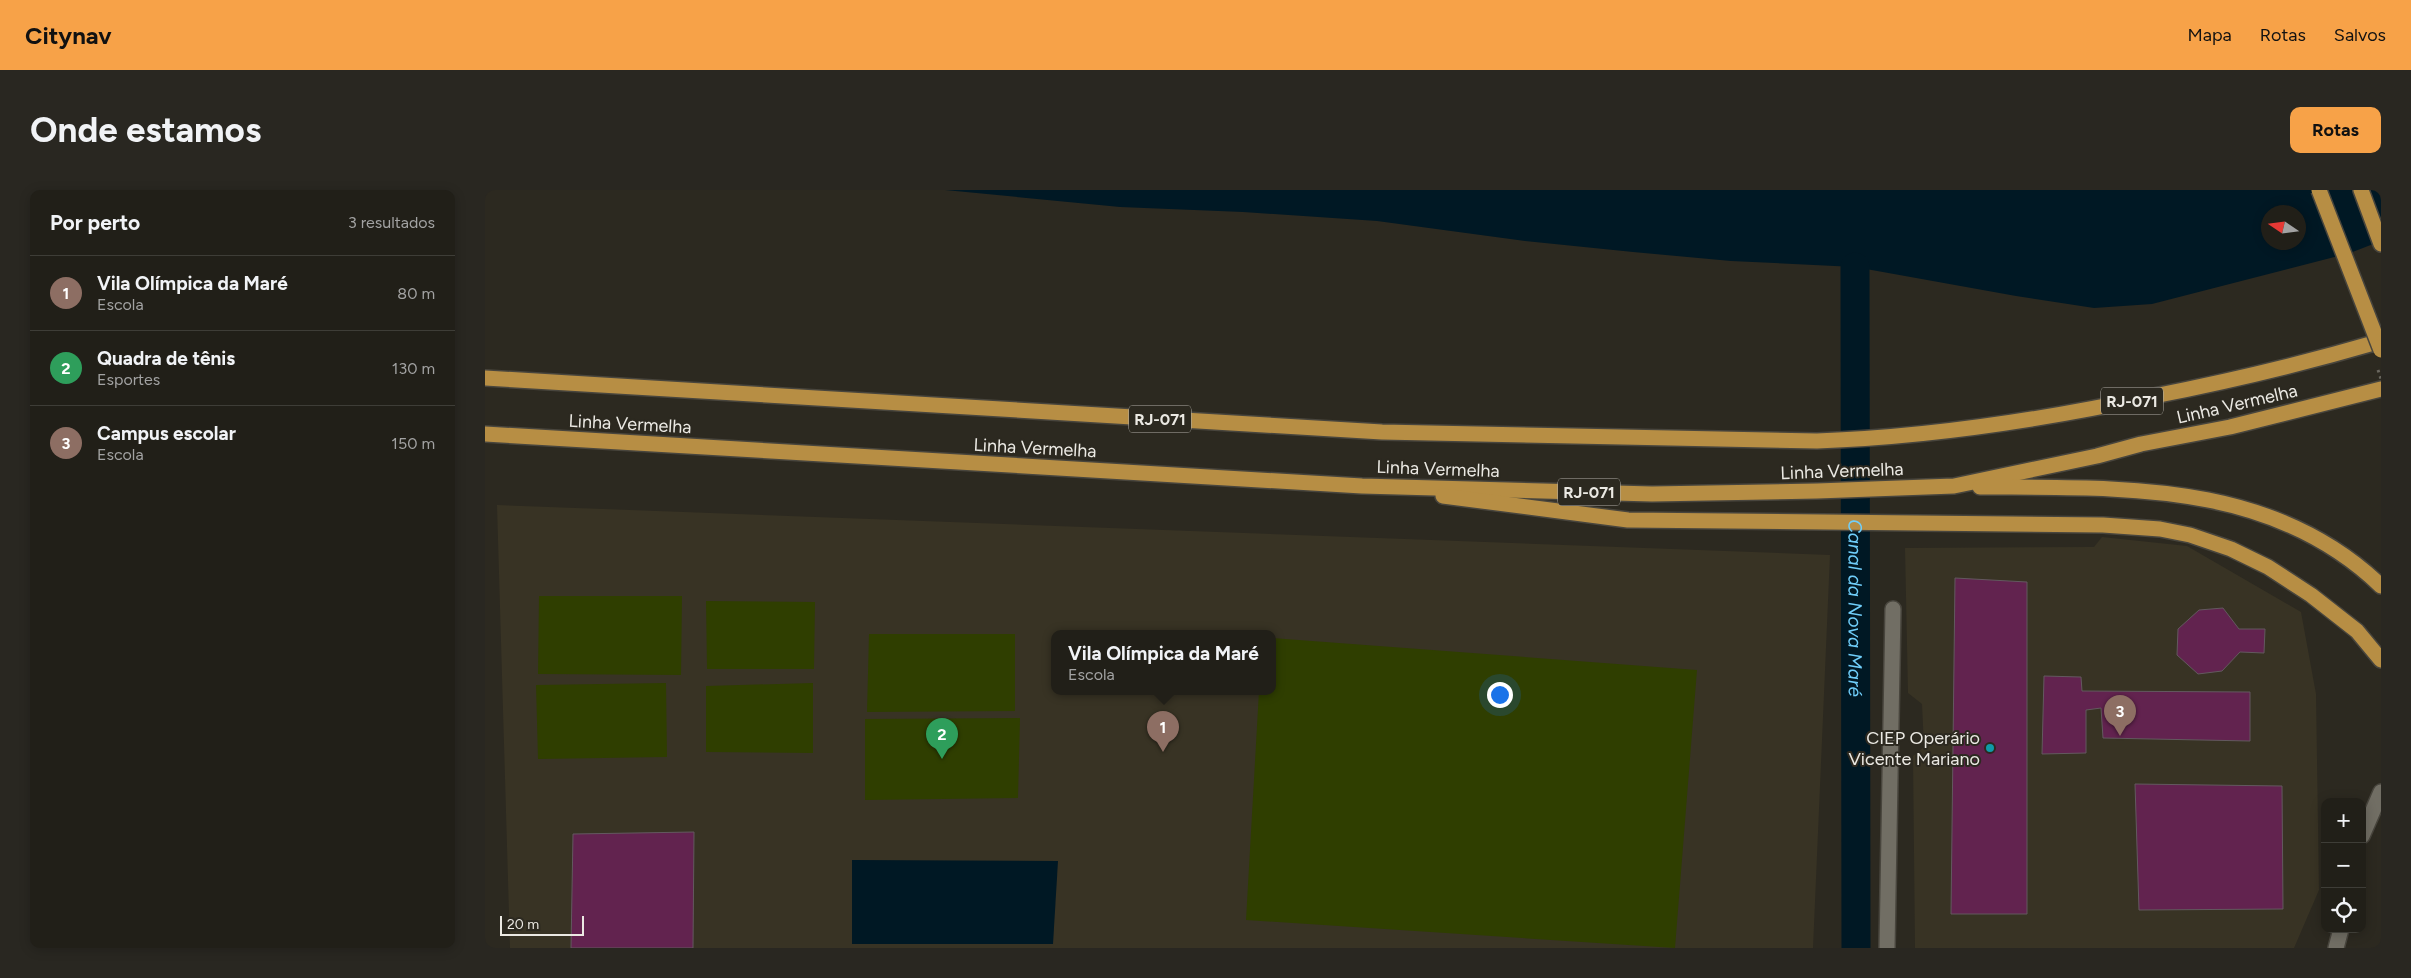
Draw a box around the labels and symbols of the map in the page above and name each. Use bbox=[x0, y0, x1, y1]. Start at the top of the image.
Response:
north arrow bbox=[2261, 205, 2306, 250]
street label: Linha Vermelha bbox=[2174, 379, 2300, 429]
road number: RJ-071 bbox=[2101, 388, 2163, 415]
road number: RJ-071 bbox=[1129, 405, 1191, 432]
street label: Linha Vermelha bbox=[568, 410, 692, 438]
street label: Linha Vermelha bbox=[973, 434, 1097, 462]
street label: Linha Vermelha bbox=[1376, 456, 1500, 482]
street label: Linha Vermelha bbox=[1780, 458, 1904, 484]
road number: RJ-071 bbox=[1558, 478, 1620, 506]
water label: Canal da Nova Maré bbox=[1843, 519, 1867, 697]
your location bbox=[1487, 682, 1513, 708]
pin: 3 bbox=[2104, 695, 2136, 736]
pin: 1 bbox=[1147, 711, 1179, 752]
pin: 2 bbox=[926, 718, 958, 759]
place label: CIEP Operário Vicente Mariano bbox=[1848, 727, 1980, 770]
marker: CIEP Operário Vicente Mariano bbox=[1984, 742, 1996, 754]
scale bar bbox=[500, 913, 584, 936]

